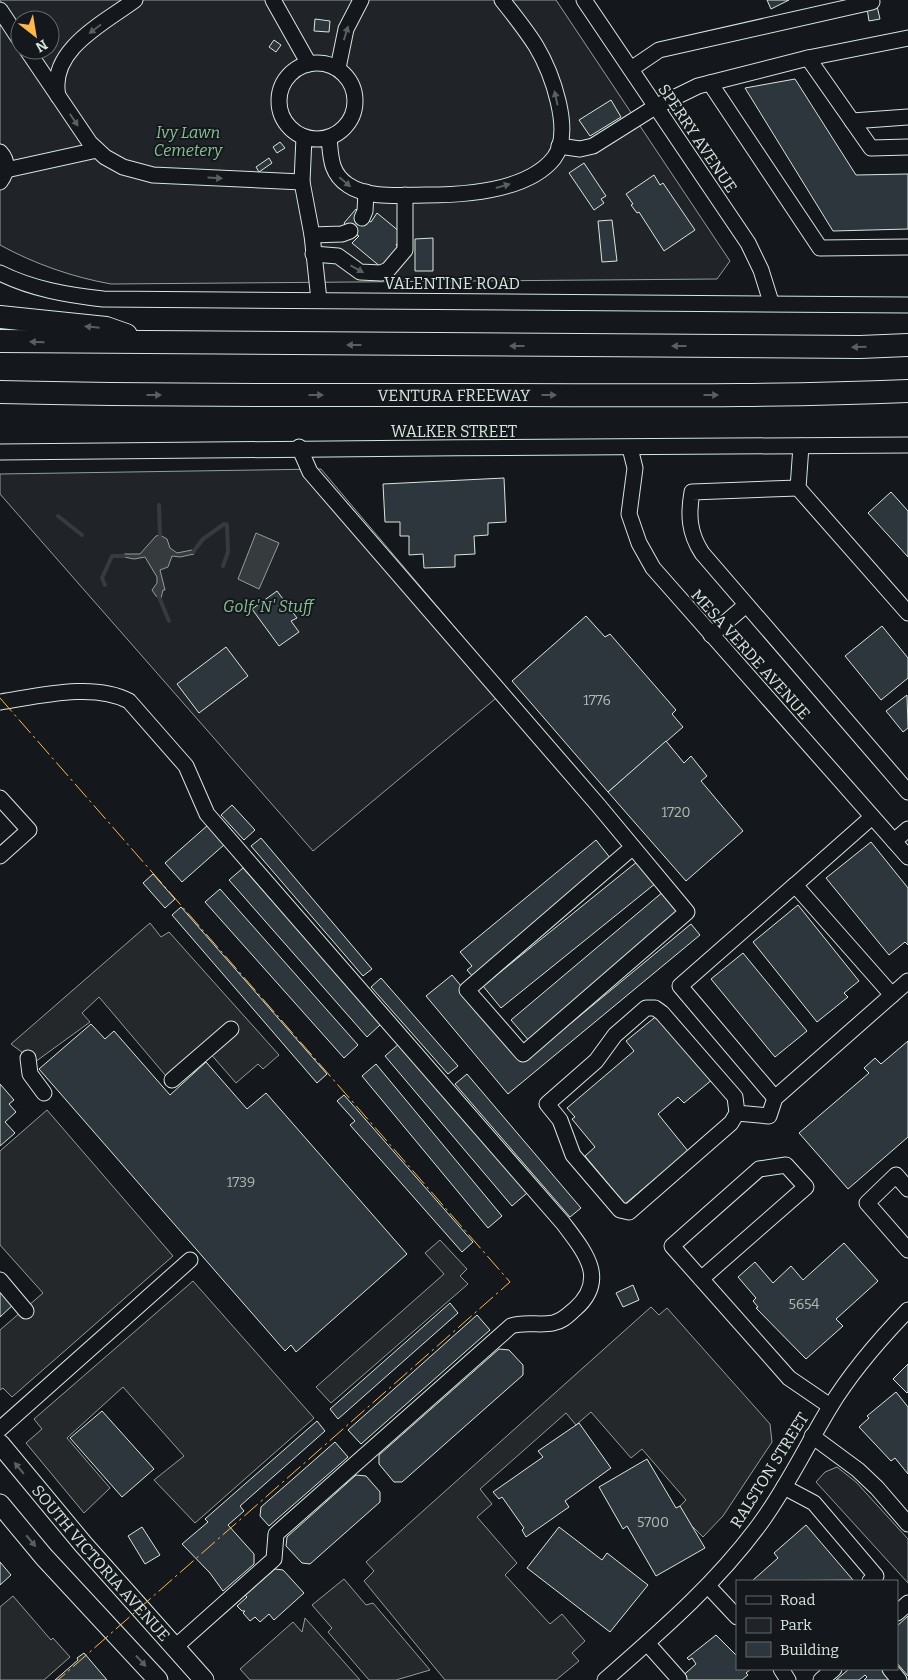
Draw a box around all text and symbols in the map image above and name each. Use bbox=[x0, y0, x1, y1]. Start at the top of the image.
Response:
north arrow bbox=[10, 10, 60, 60]
one-way arrow bbox=[89, 24, 102, 35]
one-way arrow bbox=[342, 25, 350, 40]
text: N bbox=[32, 36, 50, 56]
street label: SPERRY AVENUE bbox=[654, 80, 741, 196]
one-way arrow bbox=[552, 90, 560, 105]
one-way arrow bbox=[69, 113, 78, 126]
park label: Ivy Lawn Cemetery bbox=[154, 123, 223, 160]
one-way arrow bbox=[207, 174, 223, 182]
one-way arrow bbox=[338, 176, 351, 187]
one-way arrow bbox=[496, 181, 511, 189]
one-way arrow bbox=[350, 265, 365, 273]
street label: VALENTINE ROAD bbox=[384, 274, 520, 293]
one-way arrow bbox=[84, 323, 100, 331]
one-way arrow bbox=[29, 338, 45, 346]
one-way arrow bbox=[346, 341, 362, 349]
one-way arrow bbox=[509, 342, 525, 350]
one-way arrow bbox=[671, 342, 687, 350]
one-way arrow bbox=[851, 343, 867, 351]
street label: VENTURA FREEWAY bbox=[378, 386, 531, 405]
one-way arrow bbox=[146, 391, 162, 399]
one-way arrow bbox=[308, 391, 324, 399]
one-way arrow bbox=[541, 391, 557, 399]
one-way arrow bbox=[703, 391, 719, 399]
street label: WALKER STREET bbox=[391, 422, 517, 441]
street label: MESA VERDE AVENUE bbox=[687, 585, 814, 723]
park label: Golf 'N' Stuff bbox=[223, 597, 315, 616]
house number: 1776 bbox=[583, 692, 611, 709]
house number: 1720 bbox=[661, 804, 691, 821]
house number: 1739 bbox=[227, 1174, 255, 1191]
house number: 5654 bbox=[788, 1296, 820, 1313]
street label: RALSTON STREET bbox=[726, 1409, 813, 1531]
one-way arrow bbox=[13, 1463, 25, 1475]
street label: SOUTH VICTORIA AVENUE bbox=[28, 1481, 174, 1645]
house number: 5700 bbox=[637, 1514, 669, 1531]
one-way arrow bbox=[26, 1535, 37, 1548]
legend bbox=[736, 1580, 898, 1670]
text: Road bbox=[780, 1591, 815, 1609]
text: Park bbox=[780, 1616, 812, 1634]
text: Building bbox=[780, 1641, 839, 1659]
one-way arrow bbox=[135, 1655, 147, 1667]

